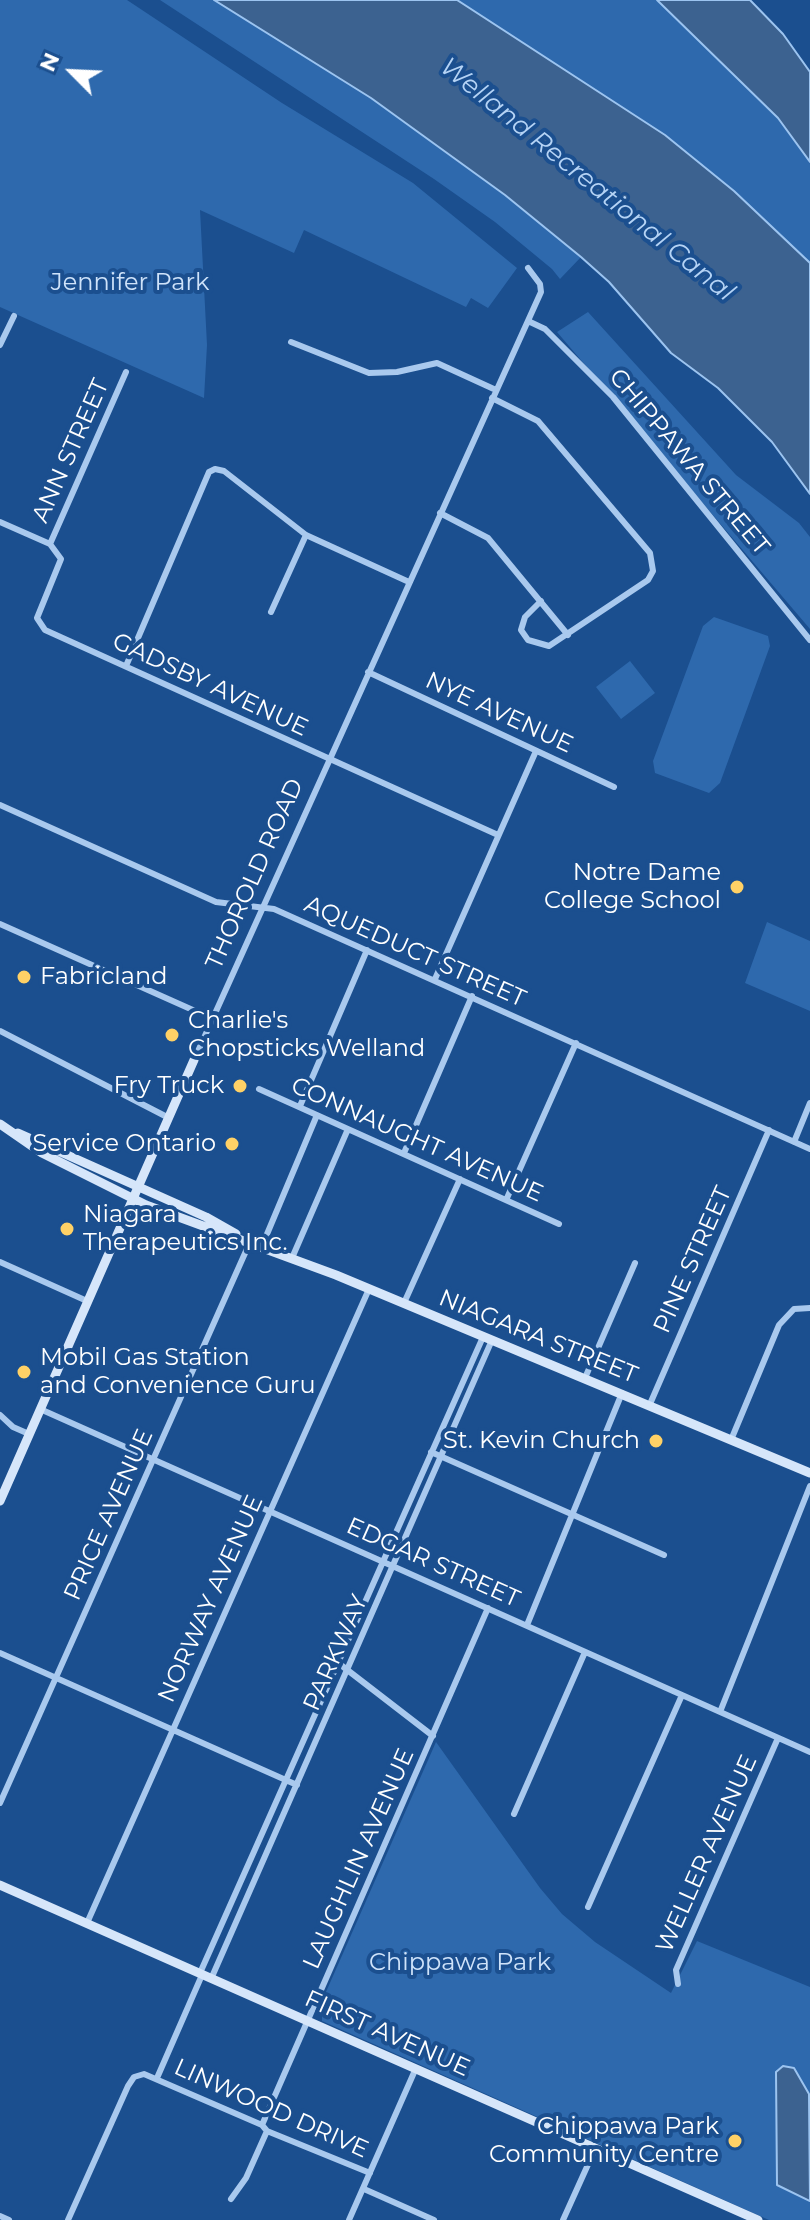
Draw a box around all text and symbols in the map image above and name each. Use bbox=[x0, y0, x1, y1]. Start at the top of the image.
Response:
north arrow bbox=[32, 32, 112, 112]
text: N bbox=[34, 48, 66, 76]
water label: Welland Recreational Canal bbox=[434, 52, 740, 308]
park label: Jennifer Park bbox=[51, 269, 209, 297]
street label: CHIPPAWA STREET bbox=[603, 363, 775, 561]
street label: ANN STREET bbox=[27, 375, 115, 527]
street label: GADSBY AVENUE bbox=[108, 627, 312, 743]
street label: NYE AVENUE bbox=[421, 666, 577, 760]
street label: THOROLD ROAD bbox=[200, 774, 310, 974]
place label: Notre Dame College School bbox=[544, 859, 721, 915]
marker: Notre Dame College School bbox=[728, 878, 746, 896]
street label: AQUEDUCT STREET bbox=[300, 890, 530, 1014]
place label: Fabricland bbox=[40, 963, 167, 991]
marker: Fabricland bbox=[15, 968, 33, 986]
place label: Charlie's Chopsticks Welland bbox=[188, 1007, 425, 1063]
marker: Charlie's Chopsticks Welland bbox=[163, 1026, 181, 1044]
street label: CONNAUGHT AVENUE bbox=[287, 1071, 547, 1209]
place label: Fry Truck bbox=[113, 1072, 224, 1100]
marker: Fry Truck bbox=[231, 1077, 249, 1095]
place label: Service Ontario bbox=[32, 1130, 216, 1158]
marker: Service Ontario bbox=[223, 1135, 241, 1153]
street label: PINE STREET bbox=[648, 1182, 738, 1338]
place label: Niagara Therapeutics Inc. bbox=[83, 1201, 287, 1257]
marker: Niagara Therapeutics Inc. bbox=[58, 1220, 76, 1238]
street label: NIAGARA STREET bbox=[434, 1284, 642, 1390]
place label: Mobil Gas Station and Convenience Guru bbox=[40, 1344, 316, 1400]
marker: Mobil Gas Station and Convenience Guru bbox=[15, 1363, 33, 1381]
street label: PRICE AVENUE bbox=[58, 1425, 160, 1605]
place label: St. Kevin Church bbox=[443, 1427, 640, 1455]
marker: St. Kevin Church bbox=[647, 1432, 665, 1450]
street label: NORWAY AVENUE bbox=[152, 1491, 270, 1707]
street label: EDGAR STREET bbox=[342, 1512, 524, 1614]
street label: PARKWAY bbox=[298, 1591, 374, 1715]
street label: LAUGHLIN AVENUE bbox=[297, 1744, 421, 1974]
street label: WELLER AVENUE bbox=[650, 1751, 764, 1957]
park label: Chippawa Park bbox=[369, 1949, 551, 1977]
street label: FIRST AVENUE bbox=[300, 1985, 474, 2083]
street label: LINWOOD DRIVE bbox=[169, 2053, 373, 2165]
place label: Chippawa Park Community Centre bbox=[489, 2113, 719, 2169]
marker: Chippawa Park Community Centre bbox=[726, 2132, 744, 2150]

